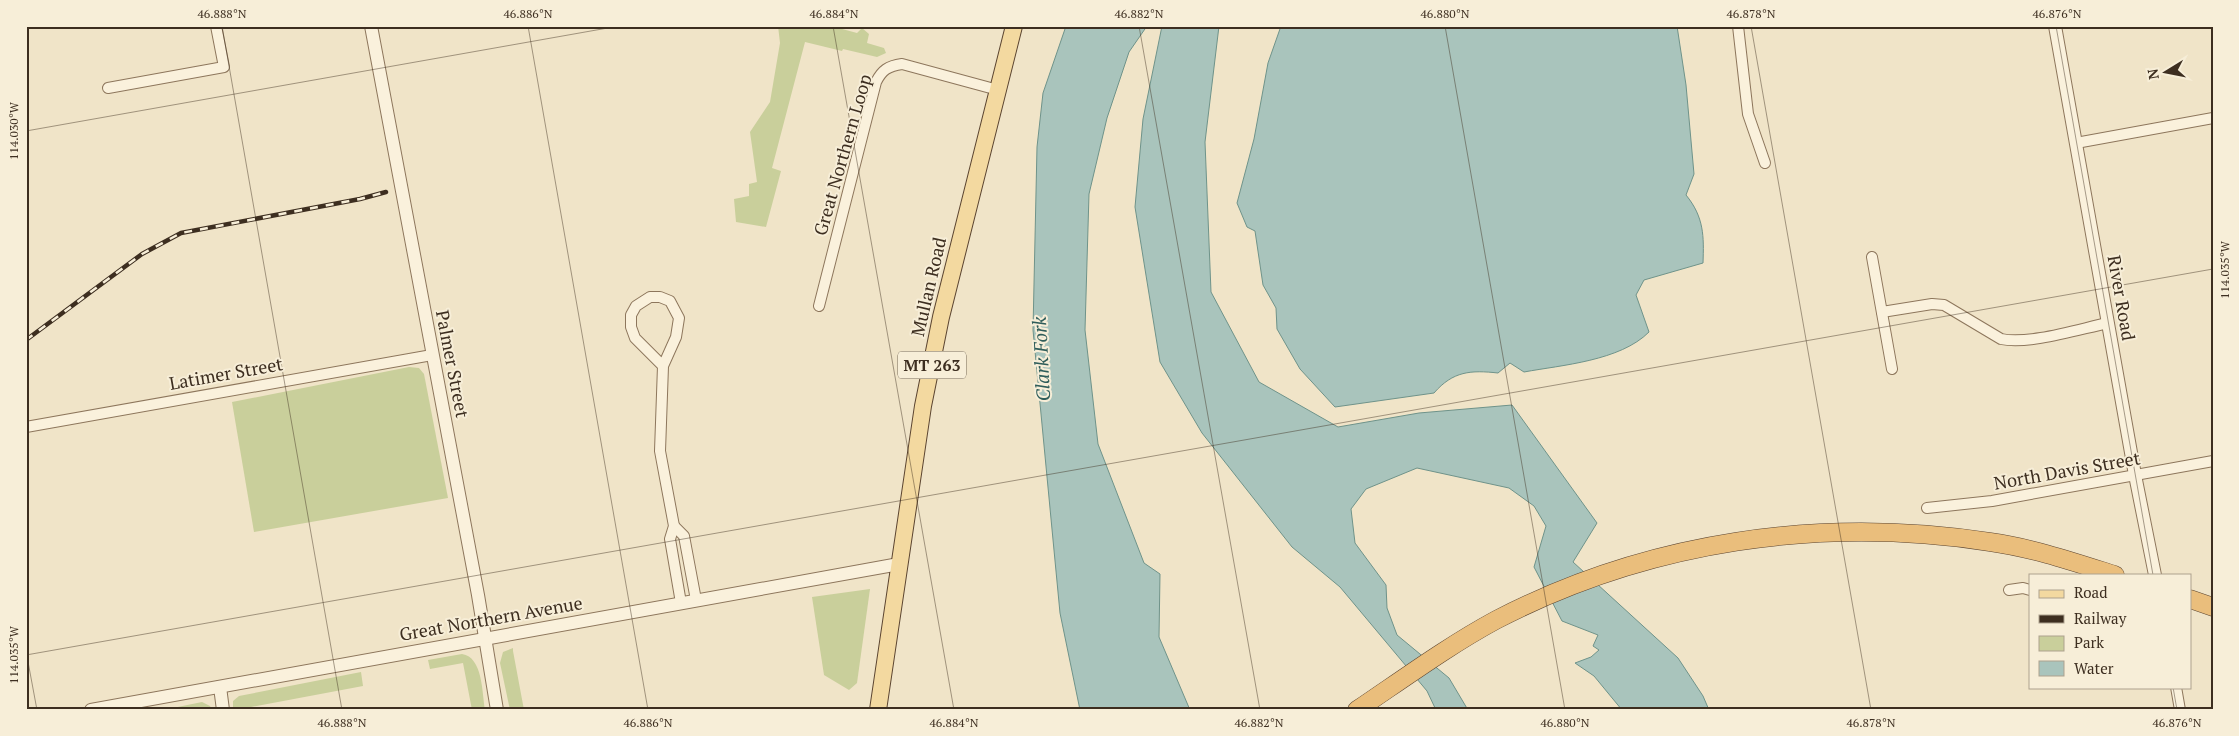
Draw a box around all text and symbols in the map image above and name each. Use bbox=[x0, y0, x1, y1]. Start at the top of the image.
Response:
text: 46.888°N bbox=[197, 6, 247, 21]
text: 46.886°N bbox=[503, 6, 553, 21]
text: 46.884°N bbox=[809, 6, 859, 21]
text: 46.882°N bbox=[1114, 6, 1164, 21]
text: 46.880°N bbox=[1420, 6, 1470, 21]
text: 46.878°N bbox=[1726, 6, 1776, 21]
text: 46.876°N bbox=[2032, 6, 2082, 21]
north arrow bbox=[2142, 48, 2192, 98]
text: N bbox=[2142, 67, 2163, 81]
street label: Great Northern Loop bbox=[808, 71, 877, 238]
text: 114.030°W bbox=[6, 101, 21, 160]
street label: Mullan Road bbox=[905, 235, 951, 339]
text: 114.035°W bbox=[2217, 240, 2232, 299]
street label: River Road bbox=[2103, 253, 2141, 342]
street label: Palmer Street bbox=[431, 308, 475, 420]
water label: Clark Fork bbox=[1026, 315, 1055, 402]
street label: Latimer Street bbox=[167, 351, 285, 395]
road number: MT 263 bbox=[898, 352, 966, 378]
street label: North Davis Street bbox=[1992, 445, 2142, 495]
legend bbox=[2029, 574, 2192, 688]
text: Road bbox=[2074, 582, 2107, 602]
street label: Great Northern Avenue bbox=[397, 590, 584, 646]
text: Railway bbox=[2074, 608, 2127, 628]
text: 114.035°W bbox=[6, 625, 21, 684]
text: Park bbox=[2074, 632, 2104, 652]
text: Water bbox=[2074, 658, 2114, 678]
text: 46.888°N bbox=[317, 715, 367, 730]
text: 46.886°N bbox=[623, 715, 673, 730]
text: 46.884°N bbox=[929, 715, 979, 730]
text: 46.882°N bbox=[1234, 715, 1284, 730]
text: 46.880°N bbox=[1540, 715, 1590, 730]
text: 46.878°N bbox=[1846, 715, 1896, 730]
text: 46.876°N bbox=[2152, 715, 2202, 730]

